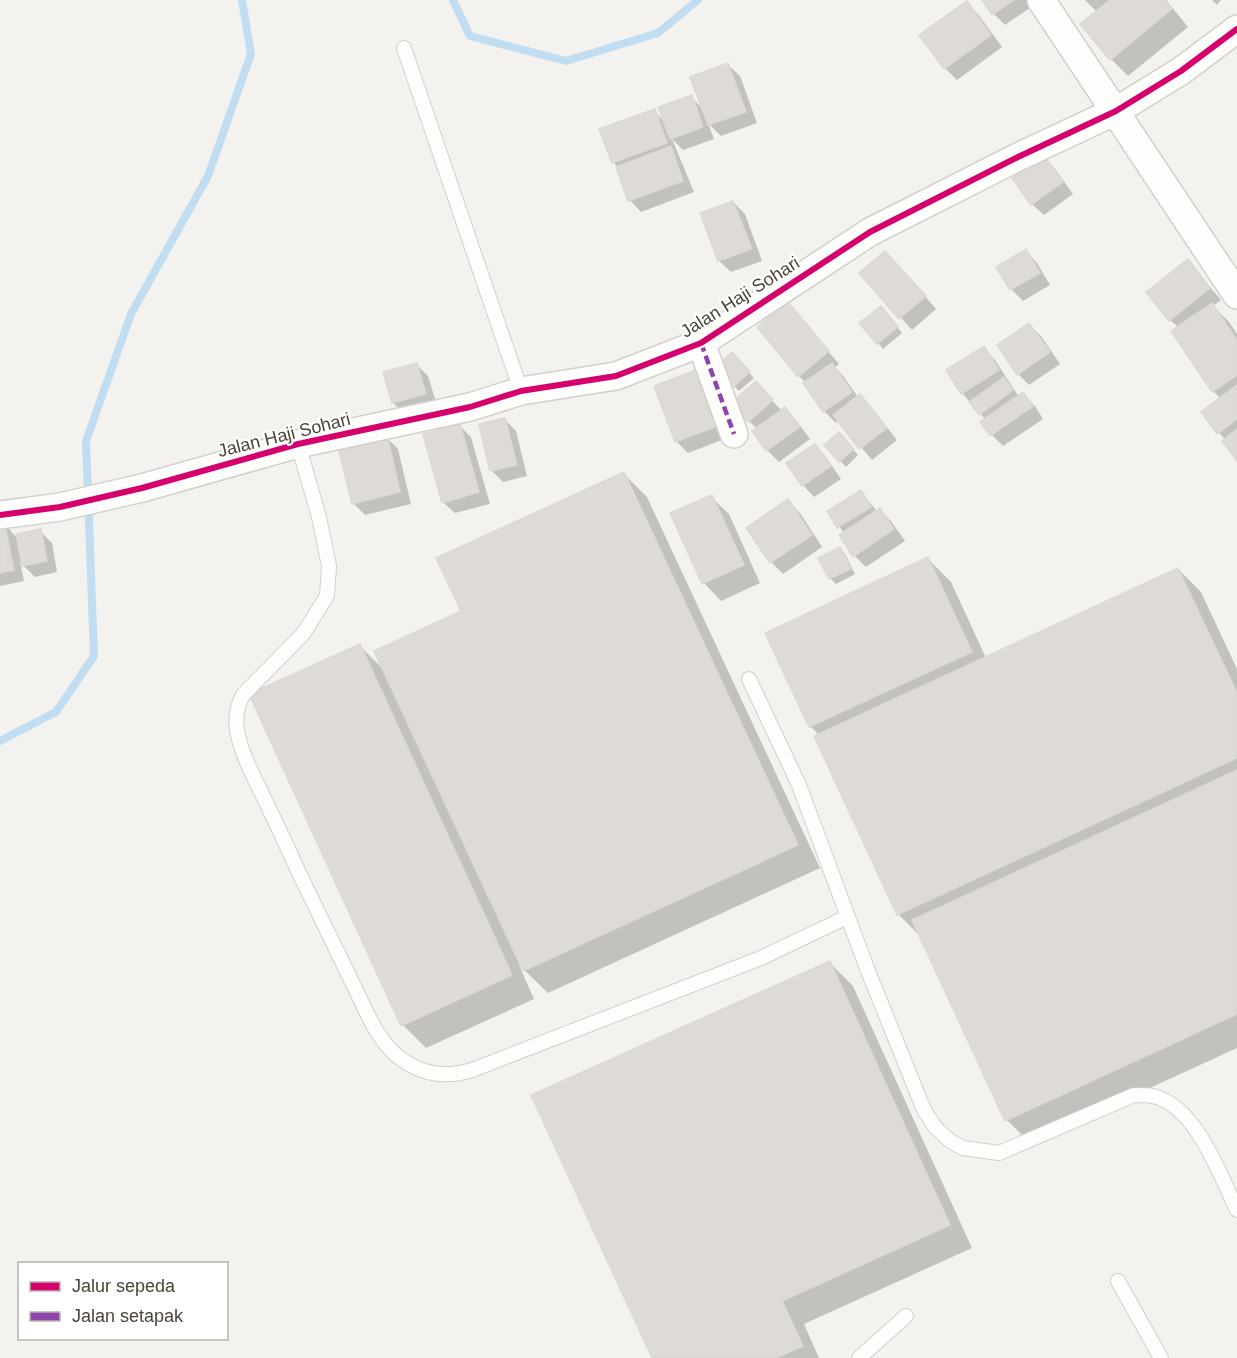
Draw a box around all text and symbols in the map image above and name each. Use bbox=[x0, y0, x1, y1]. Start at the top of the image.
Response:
street label: Jalan Haji Sohari bbox=[677, 252, 803, 342]
street label: Jalan Haji Sohari bbox=[216, 409, 352, 461]
legend bbox=[18, 1262, 228, 1340]
text: Jalur sepeda bbox=[72, 1276, 176, 1296]
text: Jalan setapak bbox=[72, 1306, 184, 1326]

